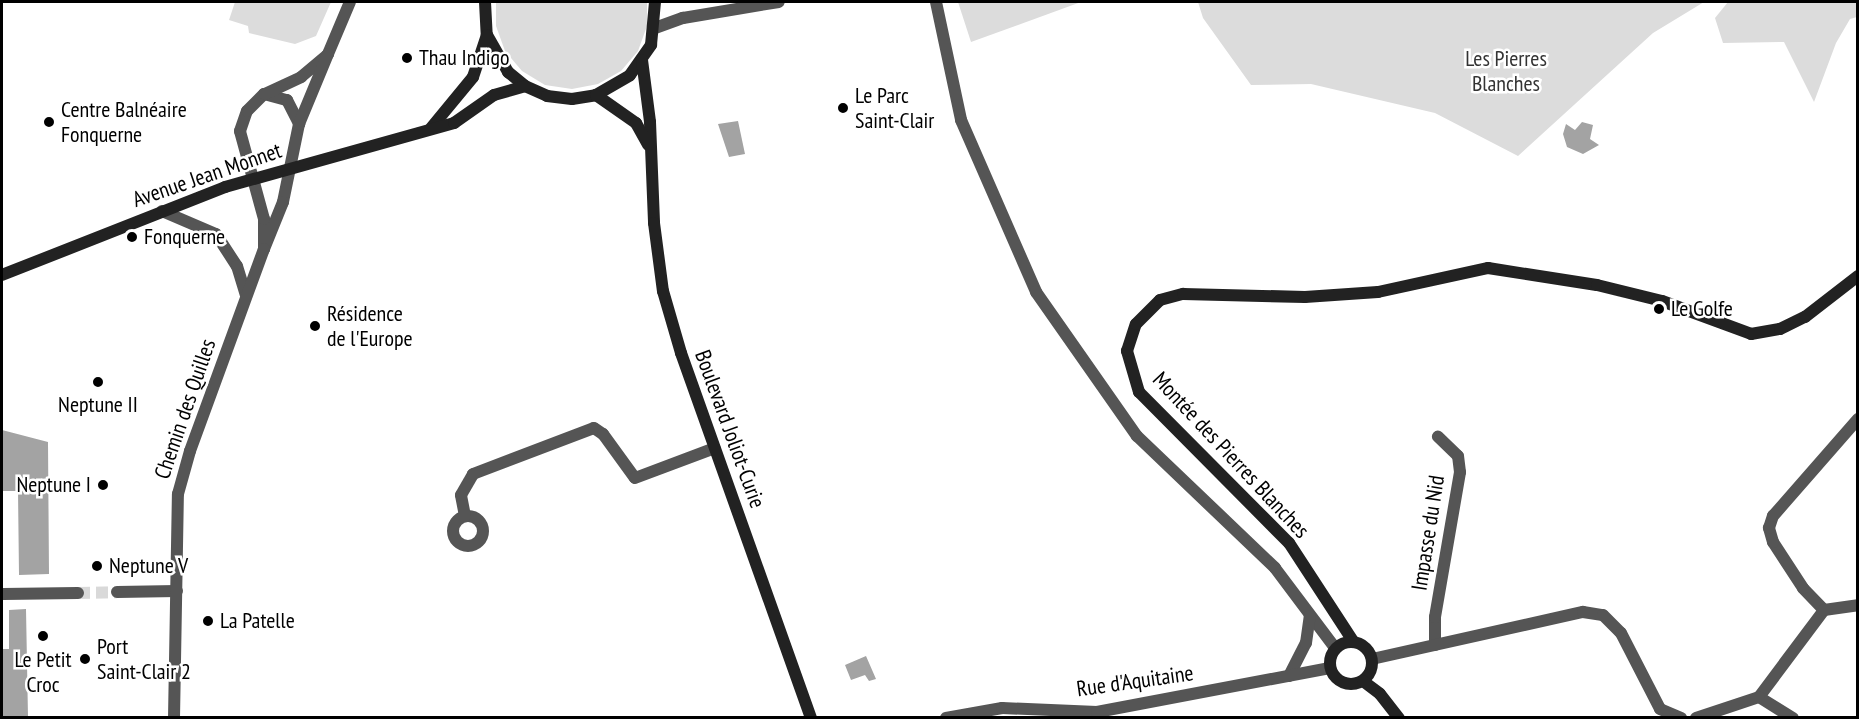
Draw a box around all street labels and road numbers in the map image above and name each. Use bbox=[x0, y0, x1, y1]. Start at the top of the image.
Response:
street label: Avenue Jean Monnet bbox=[129, 137, 285, 213]
street label: Chemin des Quilles bbox=[149, 336, 221, 482]
street label: Boulevard Joliot-Curie bbox=[689, 346, 771, 512]
street label: Montée des Pierres Blanches bbox=[1147, 366, 1315, 544]
street label: Impasse du Nid bbox=[1406, 473, 1450, 593]
street label: Rue d'Aquitaine bbox=[1075, 660, 1195, 702]

